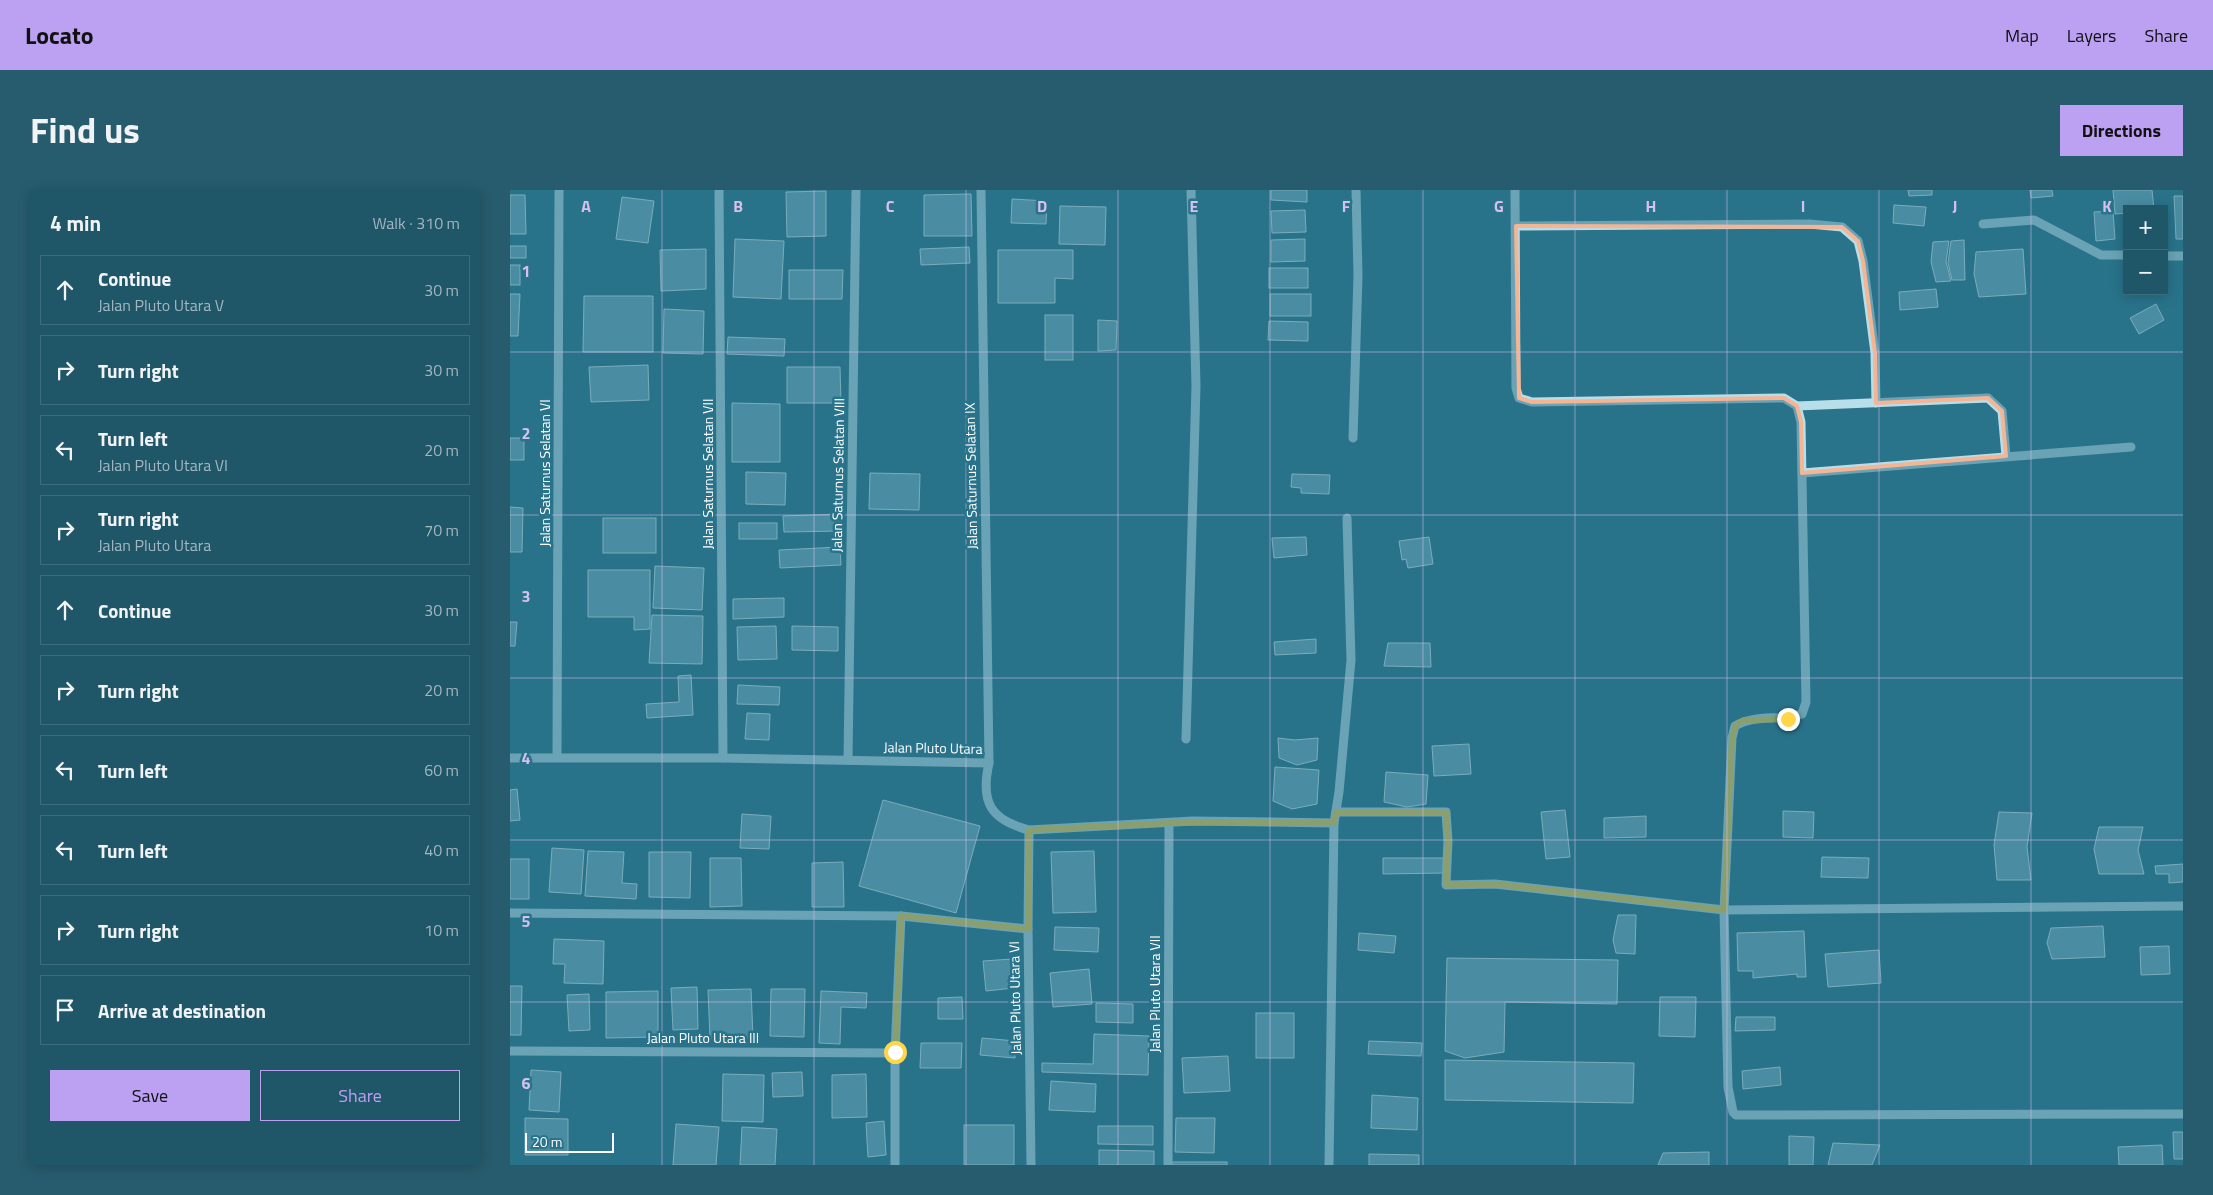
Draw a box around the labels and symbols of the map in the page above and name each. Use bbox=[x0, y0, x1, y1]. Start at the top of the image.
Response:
text: A bbox=[581, 194, 591, 218]
text: B bbox=[733, 194, 743, 218]
text: C bbox=[886, 194, 895, 218]
text: D bbox=[1037, 194, 1047, 218]
text: E bbox=[1190, 194, 1199, 218]
text: F bbox=[1342, 194, 1351, 218]
text: G bbox=[1494, 194, 1504, 218]
text: H bbox=[1646, 194, 1656, 218]
text: I bbox=[1801, 194, 1805, 218]
text: J bbox=[1953, 194, 1957, 218]
text: K bbox=[2102, 194, 2112, 218]
text: 1 bbox=[522, 259, 530, 283]
street label: Jalan Saturnus Selatan VIII bbox=[826, 398, 849, 552]
street label: Jalan Saturnus Selatan VI bbox=[534, 399, 555, 547]
street label: Jalan Saturnus Selatan VII bbox=[697, 399, 718, 549]
street label: Jalan Saturnus Selatan IX bbox=[959, 402, 982, 550]
text: 2 bbox=[522, 421, 530, 445]
text: 3 bbox=[522, 584, 530, 608]
route end bbox=[1777, 708, 1800, 731]
street label: Jalan Pluto Utara bbox=[883, 736, 983, 759]
text: 4 bbox=[522, 746, 531, 770]
text: 5 bbox=[522, 909, 531, 933]
street label: Jalan Pluto Utara VII bbox=[1144, 935, 1165, 1053]
street label: Jalan Pluto Utara VI bbox=[1003, 941, 1026, 1055]
street label: Jalan Pluto Utara III bbox=[647, 1027, 759, 1048]
route start bbox=[884, 1041, 907, 1064]
text: 6 bbox=[522, 1071, 531, 1095]
scale bar bbox=[525, 1130, 614, 1153]

